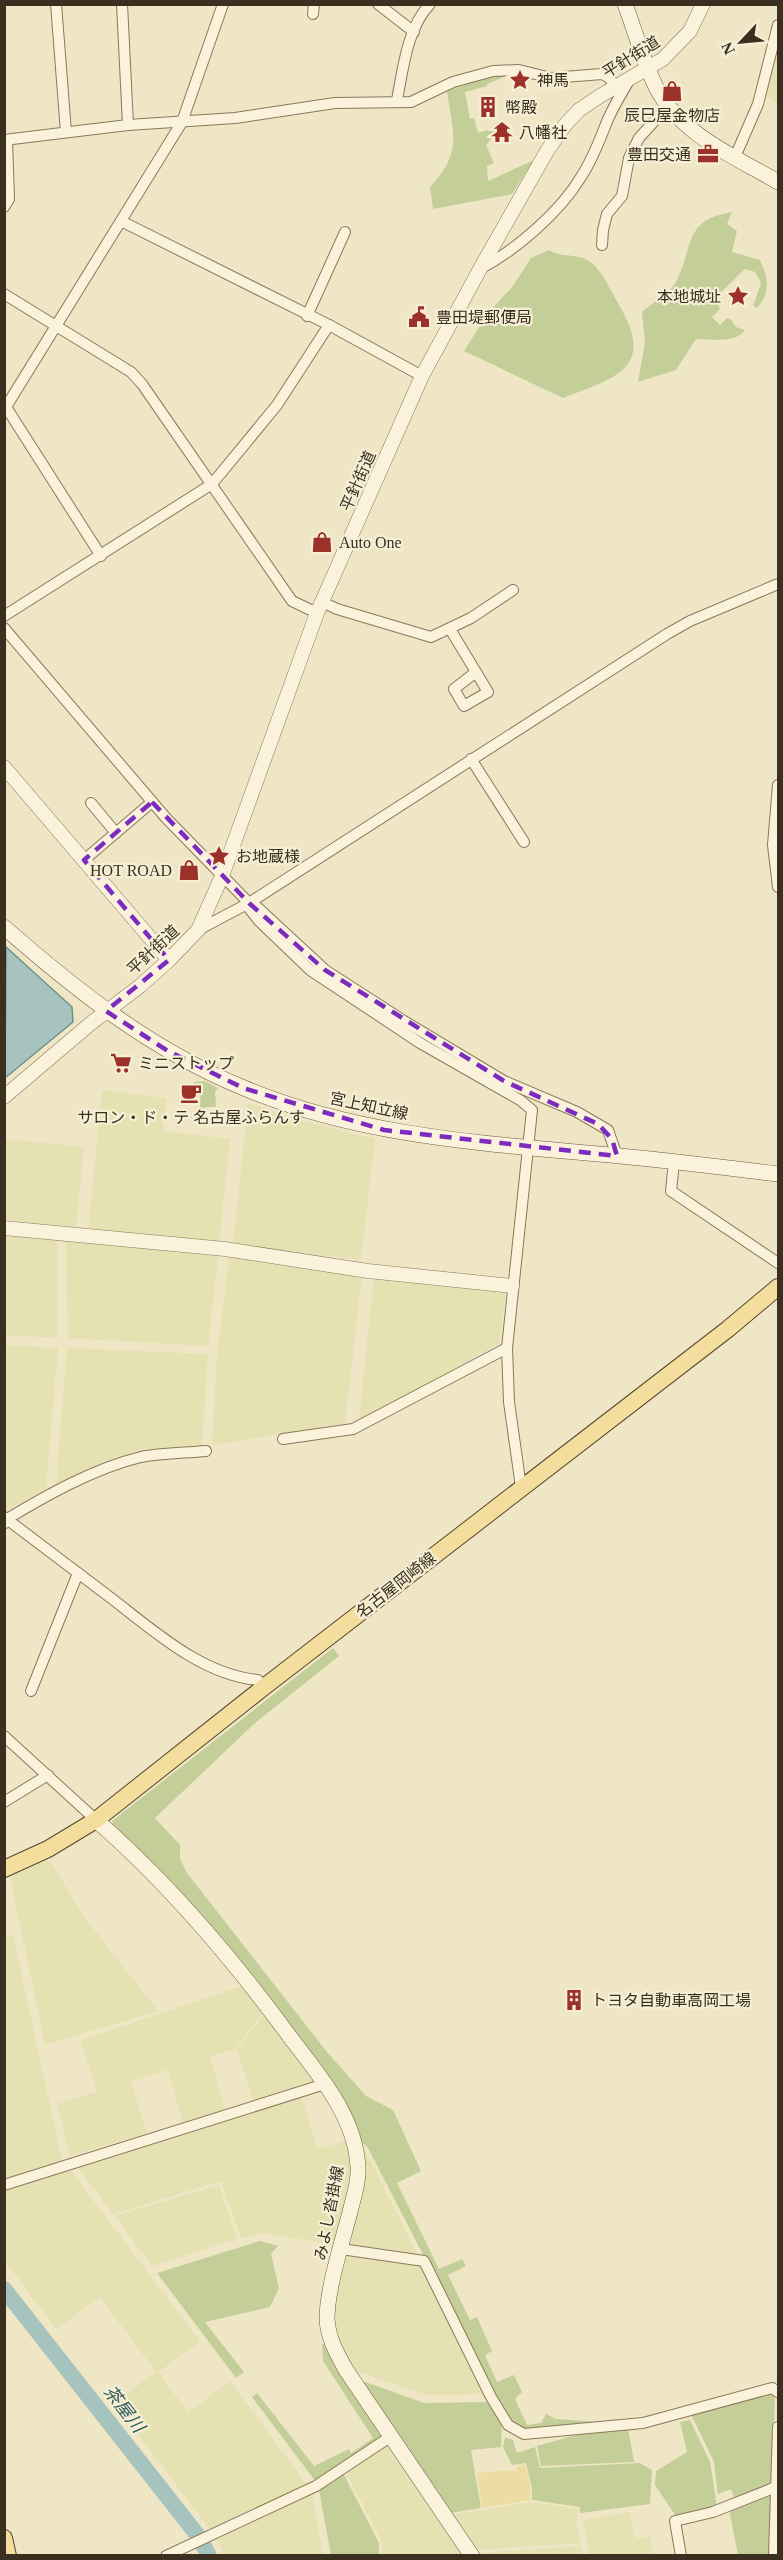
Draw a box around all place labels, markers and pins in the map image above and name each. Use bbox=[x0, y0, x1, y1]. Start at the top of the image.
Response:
place icon: 神馬 bbox=[508, 68, 532, 92]
place label: 神馬 bbox=[537, 72, 569, 89]
shop icon: 辰巳屋金物店 bbox=[660, 79, 684, 103]
building icon: 幣殿 bbox=[476, 95, 500, 119]
place label: 幣殿 bbox=[505, 99, 537, 116]
place label: 辰巳屋金物店 bbox=[624, 107, 720, 124]
temple icon: 八幡社 bbox=[490, 120, 514, 144]
place label: 八幡社 bbox=[519, 124, 567, 141]
office icon: 豊田交通 bbox=[696, 142, 720, 166]
place label: 豊田交通 bbox=[627, 146, 691, 163]
place icon: 本地城址 bbox=[726, 284, 750, 308]
place label: 本地城址 bbox=[657, 288, 721, 305]
public building icon: 豊田堤郵便局 bbox=[407, 305, 431, 329]
place label: 豊田堤郵便局 bbox=[436, 309, 532, 326]
shop icon: Auto One bbox=[310, 530, 334, 554]
place label: Auto One bbox=[339, 534, 402, 551]
place icon: お地蔵様 bbox=[207, 844, 231, 868]
place label: お地蔵様 bbox=[236, 848, 300, 865]
shop icon: HOT ROAD bbox=[177, 858, 201, 882]
place label: HOT ROAD bbox=[90, 862, 172, 879]
supermarket icon: ミニストップ bbox=[109, 1051, 133, 1075]
place label: ミニストップ bbox=[138, 1055, 234, 1072]
cafe icon: サロン・ド・テ 名古屋ふらんす bbox=[179, 1081, 203, 1105]
place label: サロン・ド・テ 名古屋ふらんす bbox=[77, 1109, 305, 1126]
building icon: トヨタ自動車高岡工場 bbox=[562, 1988, 586, 2012]
place label: トヨタ自動車高岡工場 bbox=[591, 1992, 751, 2009]

